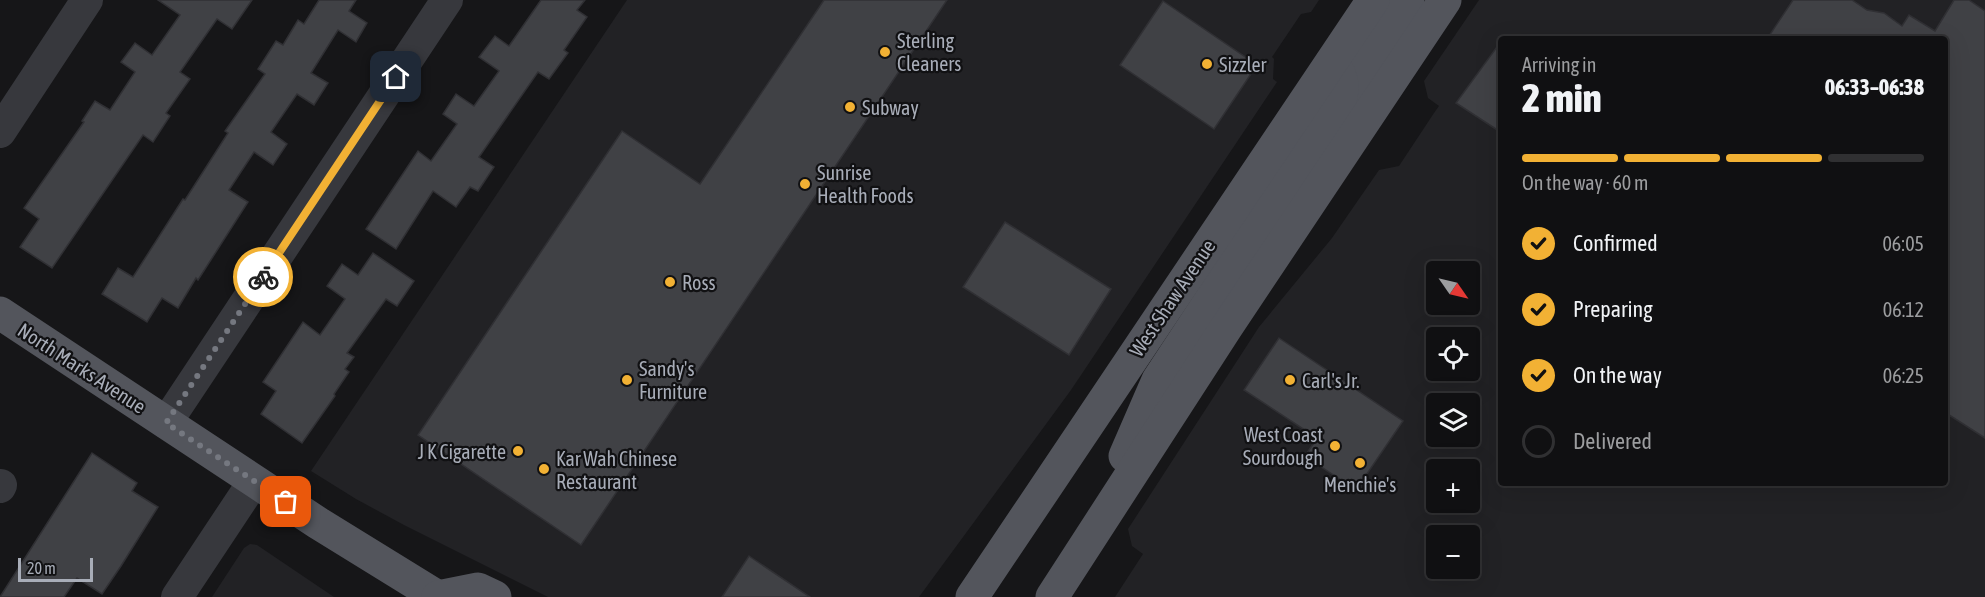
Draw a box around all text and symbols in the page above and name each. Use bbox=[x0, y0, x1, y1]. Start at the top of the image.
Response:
place label: Sterling Cleaners bbox=[897, 29, 961, 75]
marker: Sterling Cleaners bbox=[878, 45, 892, 59]
pin bbox=[370, 51, 421, 102]
place label: Sizzler bbox=[1219, 53, 1268, 76]
text: Arriving in bbox=[1522, 53, 1596, 76]
marker: Sizzler bbox=[1200, 57, 1214, 71]
icon: home bbox=[379, 60, 412, 93]
text: 06:33–06:38 bbox=[1825, 74, 1924, 100]
text: 2 min bbox=[1522, 76, 1602, 120]
place label: Subway bbox=[862, 96, 919, 119]
marker: Subway bbox=[843, 100, 857, 114]
place label: Sunrise Health Foods bbox=[817, 161, 914, 207]
text: On the way · 60 m bbox=[1522, 171, 1648, 194]
marker: Sunrise Health Foods bbox=[798, 177, 812, 191]
icon: check bbox=[1522, 227, 1555, 260]
text: Confirmed bbox=[1573, 230, 1658, 256]
text: 06:05 bbox=[1882, 232, 1924, 255]
street label: West Shaw Avenue bbox=[1124, 235, 1220, 361]
courier bbox=[233, 247, 293, 307]
icon: bike bbox=[247, 261, 280, 294]
north arrow bbox=[1426, 261, 1480, 315]
map controls bbox=[1426, 261, 1480, 579]
place label: Ross bbox=[682, 271, 716, 294]
marker: Ross bbox=[663, 275, 677, 289]
icon: check bbox=[1522, 293, 1555, 326]
text: Preparing bbox=[1573, 296, 1653, 322]
text: 06:12 bbox=[1883, 298, 1924, 321]
street label: North Marks Avenue bbox=[14, 318, 150, 418]
button: locate bbox=[1426, 327, 1480, 381]
place label: Sandy's Furniture bbox=[639, 357, 707, 403]
icon: check bbox=[1522, 359, 1555, 392]
text: On the way bbox=[1573, 362, 1662, 388]
text: 06:25 bbox=[1883, 364, 1924, 387]
place label: Carl's Jr. bbox=[1302, 369, 1360, 392]
marker: Sandy's Furniture bbox=[620, 373, 634, 387]
marker: Carl's Jr. bbox=[1283, 373, 1297, 387]
button: layers bbox=[1426, 393, 1480, 447]
place label: West Coast Sourdough bbox=[1243, 423, 1323, 469]
text: Delivered bbox=[1573, 428, 1652, 454]
marker: West Coast Sourdough bbox=[1328, 439, 1342, 453]
place label: J K Cigarette bbox=[418, 440, 506, 463]
marker: J K Cigarette bbox=[511, 444, 525, 458]
place label: Kar Wah Chinese Restaurant bbox=[556, 447, 677, 493]
marker: Menchie's bbox=[1353, 456, 1367, 470]
button: + bbox=[1426, 459, 1480, 513]
marker: Kar Wah Chinese Restaurant bbox=[537, 462, 551, 476]
place label: Menchie's bbox=[1324, 473, 1396, 496]
pin bbox=[260, 476, 311, 527]
icon: bag bbox=[269, 485, 302, 518]
button: − bbox=[1426, 525, 1480, 579]
scale bar bbox=[18, 555, 93, 582]
text: 20 m bbox=[27, 559, 56, 577]

